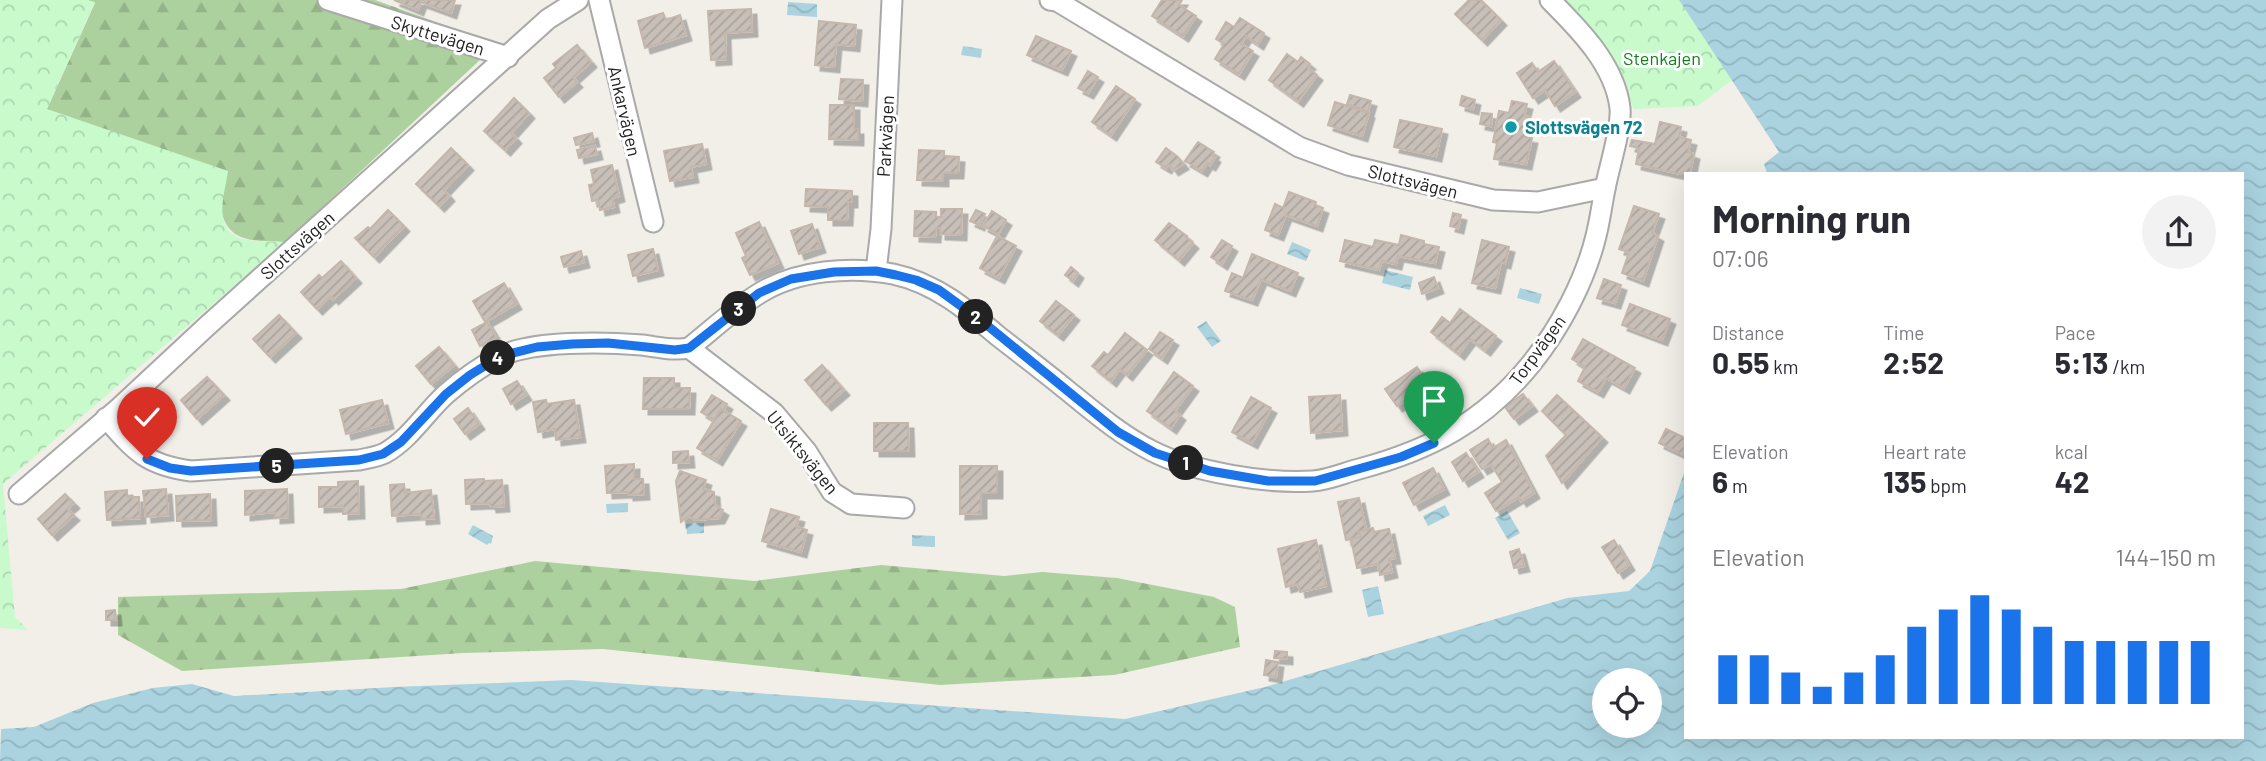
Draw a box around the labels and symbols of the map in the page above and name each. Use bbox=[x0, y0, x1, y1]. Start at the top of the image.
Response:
street label: Skyttevägen bbox=[389, 10, 487, 60]
park label: Stenkajen bbox=[1623, 47, 1701, 69]
street label: Ankarvägen bbox=[604, 64, 646, 158]
street label: Parkvägen bbox=[872, 95, 898, 177]
place label: Slottsvägen 72 bbox=[1525, 116, 1643, 138]
marker: Slottsvägen 72 bbox=[1503, 119, 1519, 135]
street label: Slottsvägen bbox=[1366, 159, 1460, 203]
street label: Slottsvägen bbox=[255, 206, 339, 284]
pin: 3 bbox=[722, 292, 756, 326]
pin: 2 bbox=[958, 300, 993, 334]
street label: Torpvägen bbox=[1504, 311, 1570, 389]
pin: 4 bbox=[480, 340, 516, 376]
pin bbox=[1404, 371, 1464, 443]
pin bbox=[117, 387, 177, 459]
street label: Utsiktsvägen bbox=[762, 406, 844, 498]
pin: 1 bbox=[1168, 446, 1204, 480]
pin: 5 bbox=[260, 448, 294, 484]

